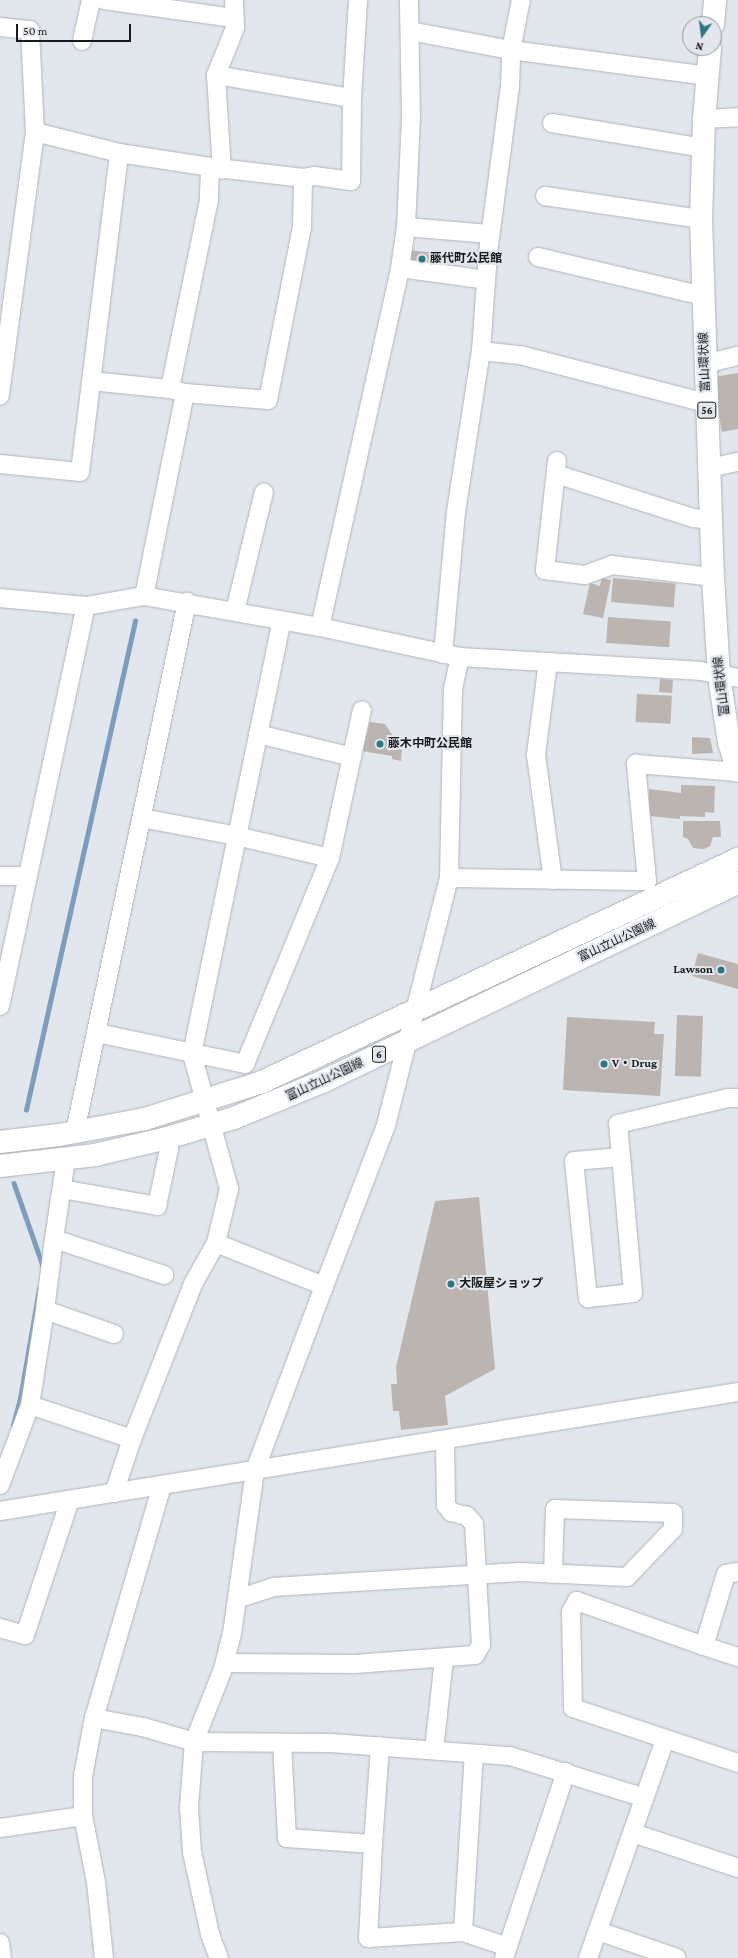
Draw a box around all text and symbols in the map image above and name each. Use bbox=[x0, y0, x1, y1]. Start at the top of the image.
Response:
scale bar bbox=[18, 16, 133, 42]
north arrow bbox=[682, 16, 722, 56]
text: 50 m bbox=[23, 24, 47, 38]
text: N bbox=[694, 40, 704, 53]
place label: 藤代町公民館 bbox=[430, 252, 502, 266]
marker: 藤代町公民館 bbox=[417, 254, 427, 264]
street label: 富山環状線 bbox=[697, 332, 713, 392]
road number: 56 bbox=[697, 401, 717, 419]
street label: 富山環状線 bbox=[711, 655, 733, 717]
place label: 藤木中町公民館 bbox=[388, 737, 472, 751]
marker: 藤木中町公民館 bbox=[375, 739, 385, 749]
street label: 富山立山公園線 bbox=[576, 917, 658, 965]
place label: Lawson bbox=[673, 963, 713, 977]
marker: Lawson bbox=[716, 965, 726, 975]
road number: 6 bbox=[371, 1045, 387, 1063]
street label: 富山立山公園線 bbox=[284, 1056, 366, 1104]
place label: V・Drug bbox=[612, 1057, 657, 1071]
marker: V・Drug bbox=[599, 1059, 609, 1069]
place label: 大阪屋ショップ bbox=[459, 1277, 543, 1291]
marker: 大阪屋ショップ bbox=[446, 1279, 456, 1289]

